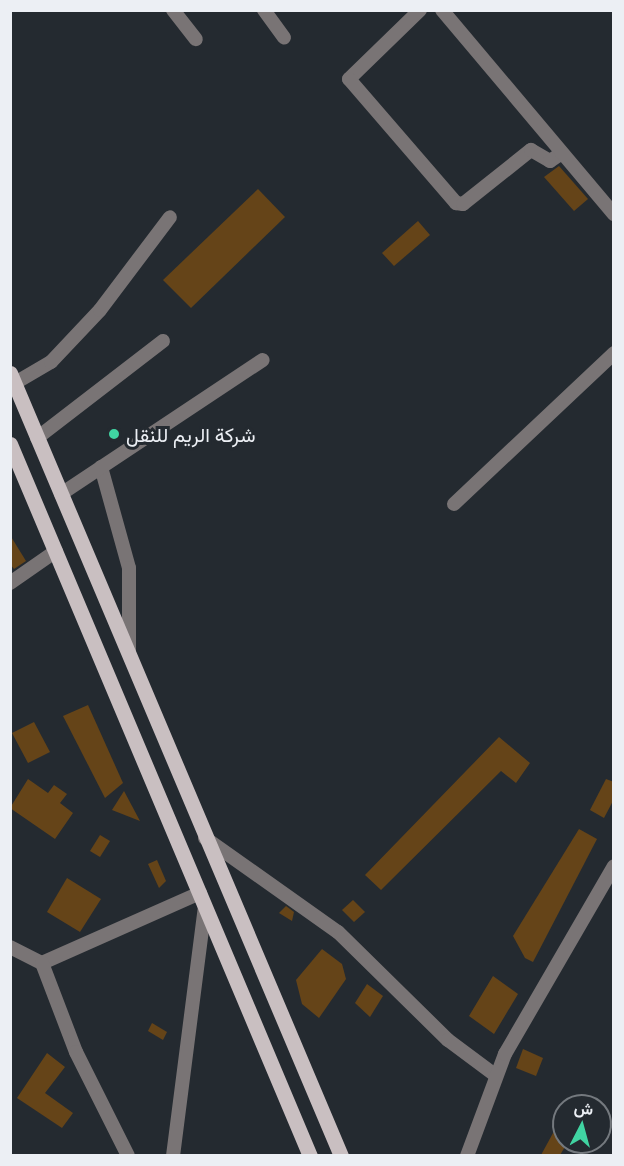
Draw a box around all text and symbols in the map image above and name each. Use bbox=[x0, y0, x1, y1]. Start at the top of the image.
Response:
place label: شركة الريم للنقل bbox=[126, 422, 256, 446]
marker: شركة الريم للنقل bbox=[107, 427, 121, 441]
north arrow bbox=[552, 1094, 612, 1154]
text: ش bbox=[573, 1097, 594, 1119]

